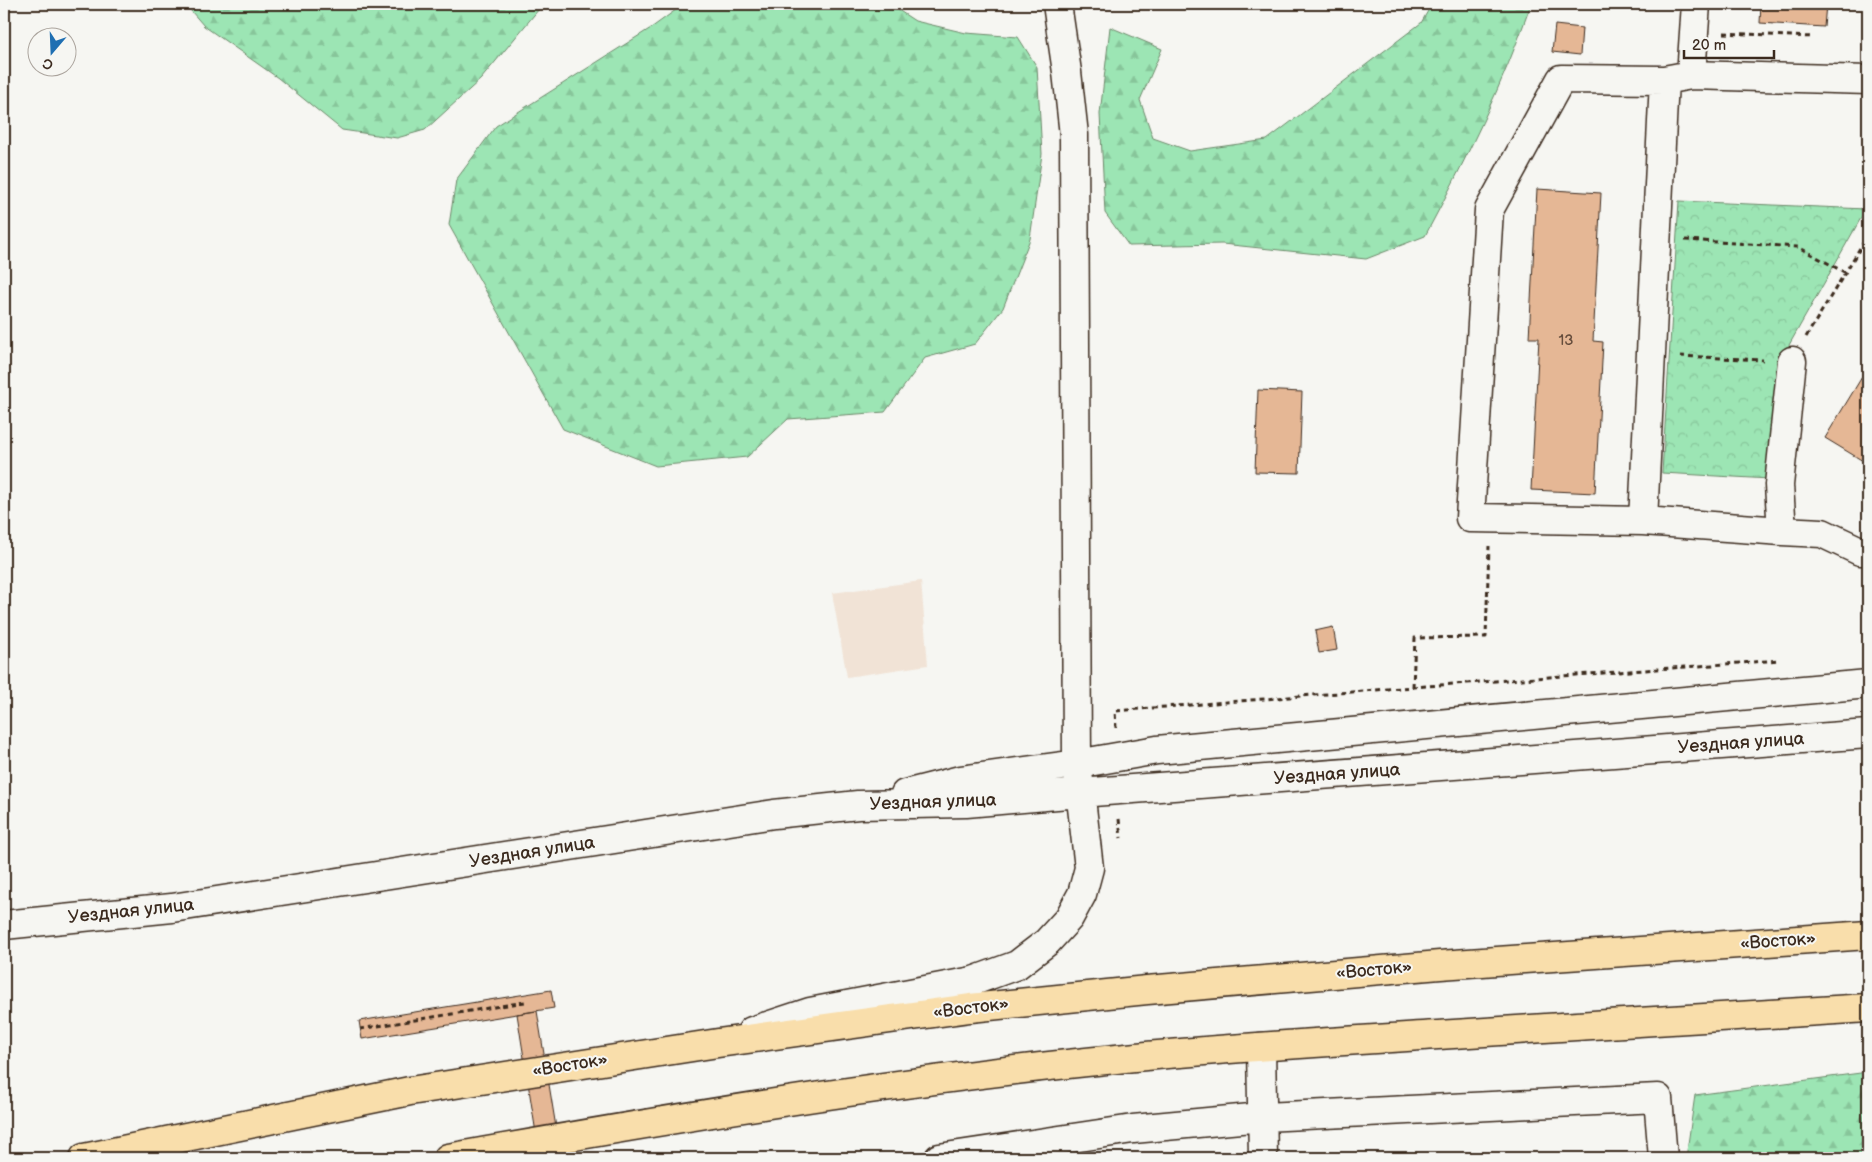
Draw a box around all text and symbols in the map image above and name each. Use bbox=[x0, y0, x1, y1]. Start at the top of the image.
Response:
north arrow bbox=[28, 28, 78, 78]
scale bar bbox=[1684, 28, 1774, 60]
text: 20 m bbox=[1692, 36, 1726, 55]
text: С bbox=[40, 54, 55, 73]
house number: 13 bbox=[1558, 331, 1574, 350]
street label: Уездная улица bbox=[1677, 728, 1805, 758]
street label: Уездная улица bbox=[1273, 759, 1401, 789]
street label: Уездная улица bbox=[869, 789, 997, 815]
street label: Уездная улица bbox=[468, 832, 597, 872]
street label: Уездная улица bbox=[67, 894, 196, 928]
street label: «Восток» bbox=[1739, 928, 1817, 954]
street label: «Восток» bbox=[1335, 956, 1413, 984]
street label: «Восток» bbox=[932, 993, 1010, 1023]
street label: «Восток» bbox=[531, 1049, 609, 1081]

